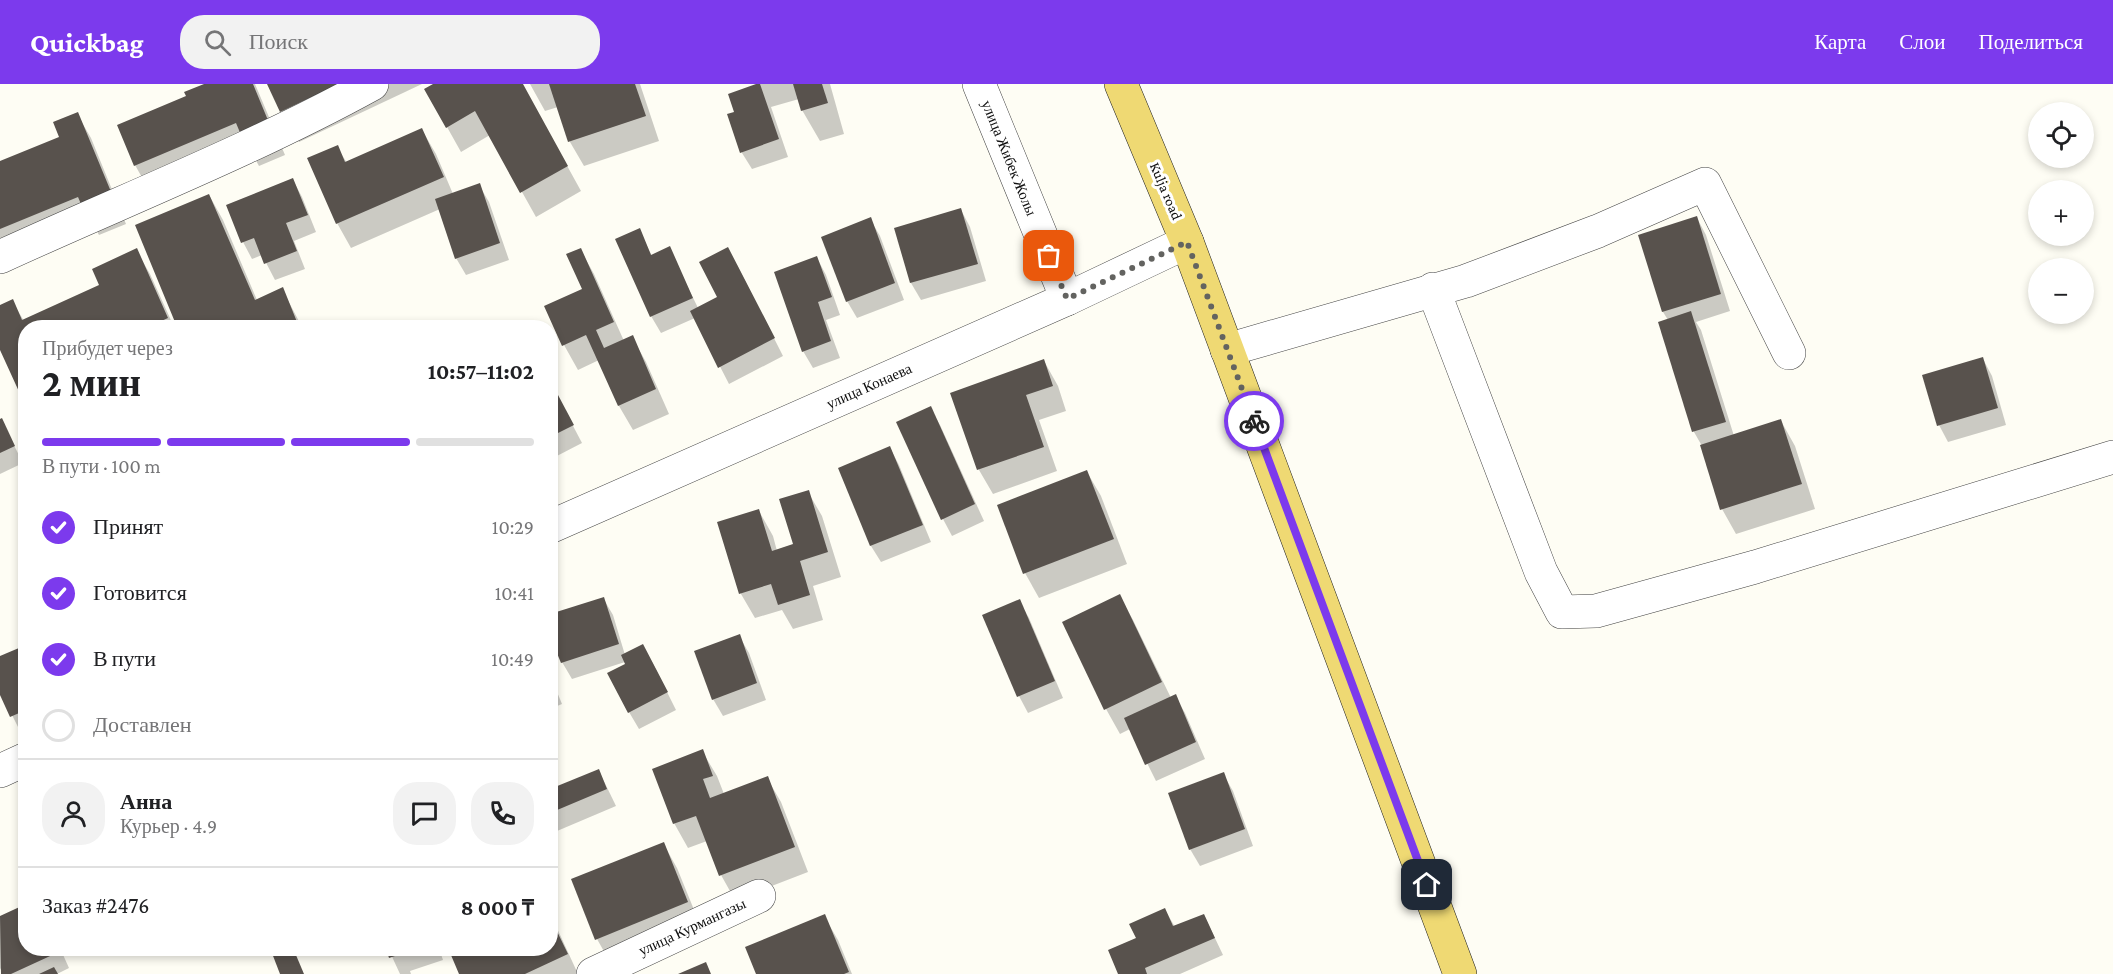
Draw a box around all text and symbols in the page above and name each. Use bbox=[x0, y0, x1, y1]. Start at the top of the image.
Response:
search box bbox=[180, 15, 600, 69]
icon: search bbox=[201, 26, 234, 59]
text: Quickbag bbox=[30, 27, 144, 58]
text: Поиск bbox=[249, 29, 308, 54]
text: Карта bbox=[1814, 30, 1866, 54]
text: Слои bbox=[1899, 30, 1945, 54]
text: Поделиться bbox=[1978, 30, 2083, 54]
street label: улица Жибек Жолы bbox=[979, 98, 1039, 218]
map controls bbox=[2028, 102, 2094, 324]
button: locate bbox=[2028, 102, 2094, 168]
street label: Kulja road bbox=[1146, 160, 1185, 223]
button: + bbox=[2028, 180, 2094, 246]
pin bbox=[1023, 230, 1074, 281]
icon: bag bbox=[1032, 239, 1065, 272]
button: − bbox=[2028, 258, 2094, 324]
text: Прибудет через bbox=[42, 337, 173, 359]
text: 10:57–11:02 bbox=[428, 359, 534, 384]
street label: улица Конаева bbox=[824, 360, 914, 412]
text: 2 мин bbox=[42, 361, 141, 404]
courier bbox=[1224, 391, 1284, 451]
icon: bike bbox=[1238, 405, 1271, 438]
text: В пути · 100 m bbox=[42, 455, 161, 477]
icon: check bbox=[42, 511, 75, 544]
text: Принят bbox=[93, 514, 163, 539]
text: 10:29 bbox=[492, 516, 534, 538]
icon: check bbox=[42, 577, 75, 610]
text: Готовится bbox=[93, 580, 187, 605]
text: 10:41 bbox=[495, 582, 534, 604]
icon: check bbox=[42, 643, 75, 676]
text: В пути bbox=[93, 646, 156, 671]
text: 10:49 bbox=[491, 648, 534, 670]
text: Доставлен bbox=[93, 712, 192, 737]
button: person bbox=[42, 782, 105, 845]
button: chat bbox=[393, 782, 456, 845]
button: phone bbox=[471, 782, 534, 845]
text: Анна bbox=[120, 789, 172, 814]
text: Курьер · 4.9 bbox=[120, 815, 217, 837]
pin bbox=[1401, 859, 1452, 910]
icon: home bbox=[1410, 868, 1443, 901]
text: Заказ #2476 bbox=[42, 893, 149, 918]
text: 8 000 ₸ bbox=[461, 895, 534, 920]
street label: улица Курмангазы bbox=[636, 895, 748, 959]

